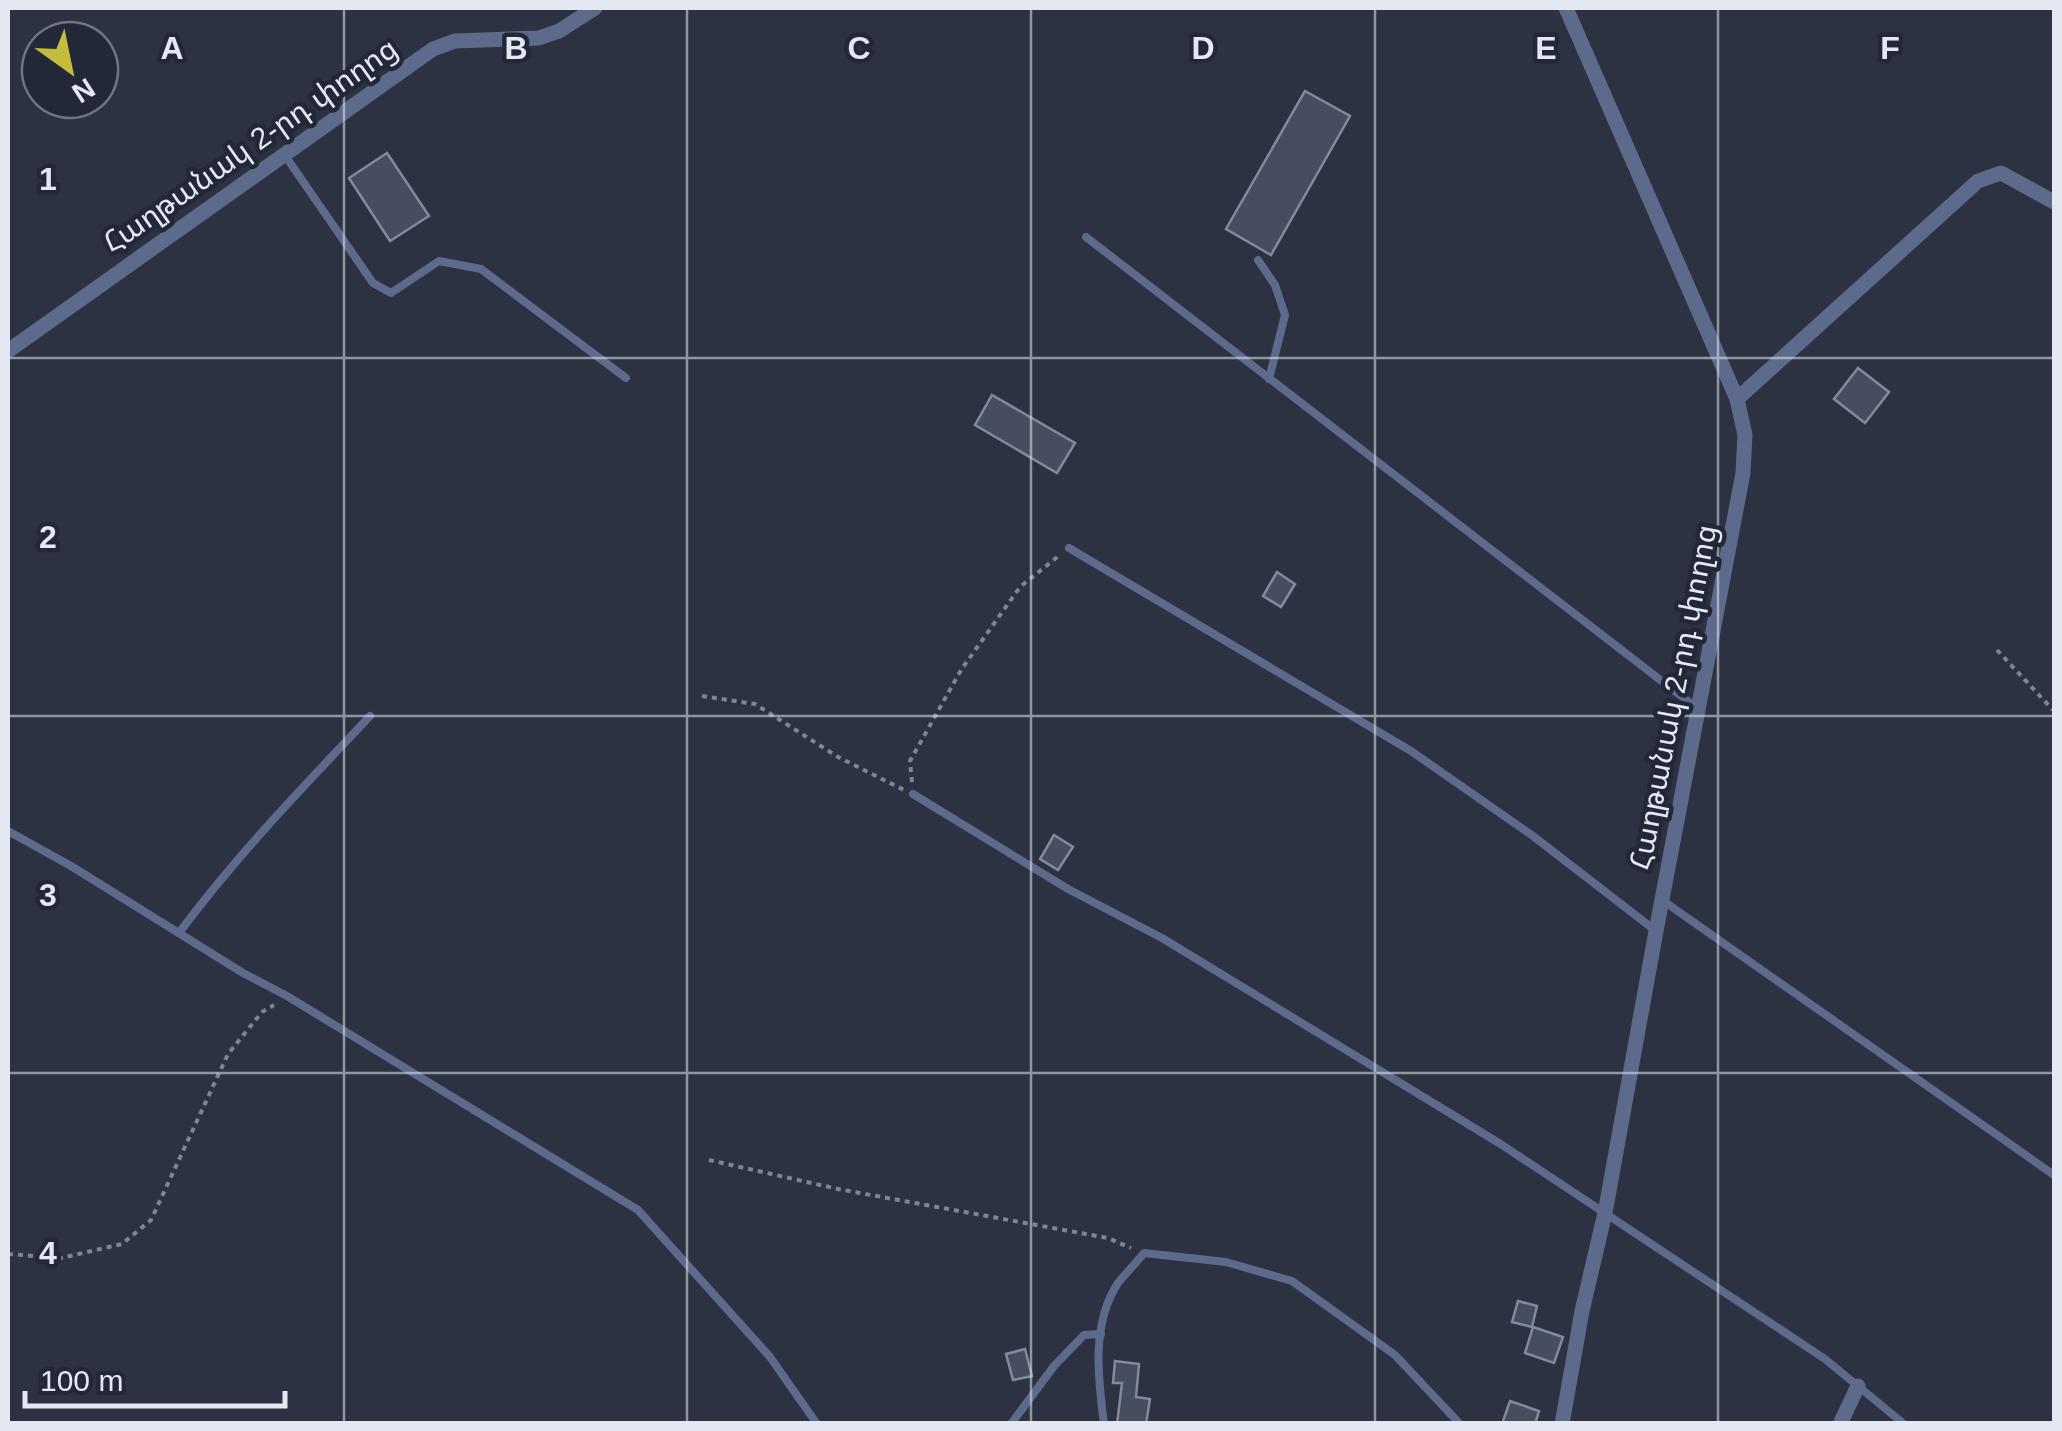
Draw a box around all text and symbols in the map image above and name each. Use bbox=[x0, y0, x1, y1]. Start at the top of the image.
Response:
north arrow bbox=[20, 20, 120, 120]
text: A bbox=[160, 30, 184, 66]
text: B bbox=[504, 30, 528, 66]
text: C bbox=[847, 30, 871, 66]
text: D bbox=[1191, 30, 1215, 66]
text: E bbox=[1535, 30, 1557, 66]
text: F bbox=[1880, 30, 1900, 66]
street label: Հաղթանակ 2-րդ փողոց bbox=[97, 31, 404, 260]
text: N bbox=[66, 72, 100, 109]
text: 1 bbox=[39, 161, 57, 197]
text: 2 bbox=[39, 519, 57, 555]
street label: Հաղթանակ 2-րդ փողոց bbox=[1623, 522, 1724, 873]
text: 3 bbox=[39, 877, 57, 913]
text: 4 bbox=[39, 1235, 57, 1271]
scale bar bbox=[25, 1346, 285, 1408]
text: 100 m bbox=[40, 1364, 123, 1397]

